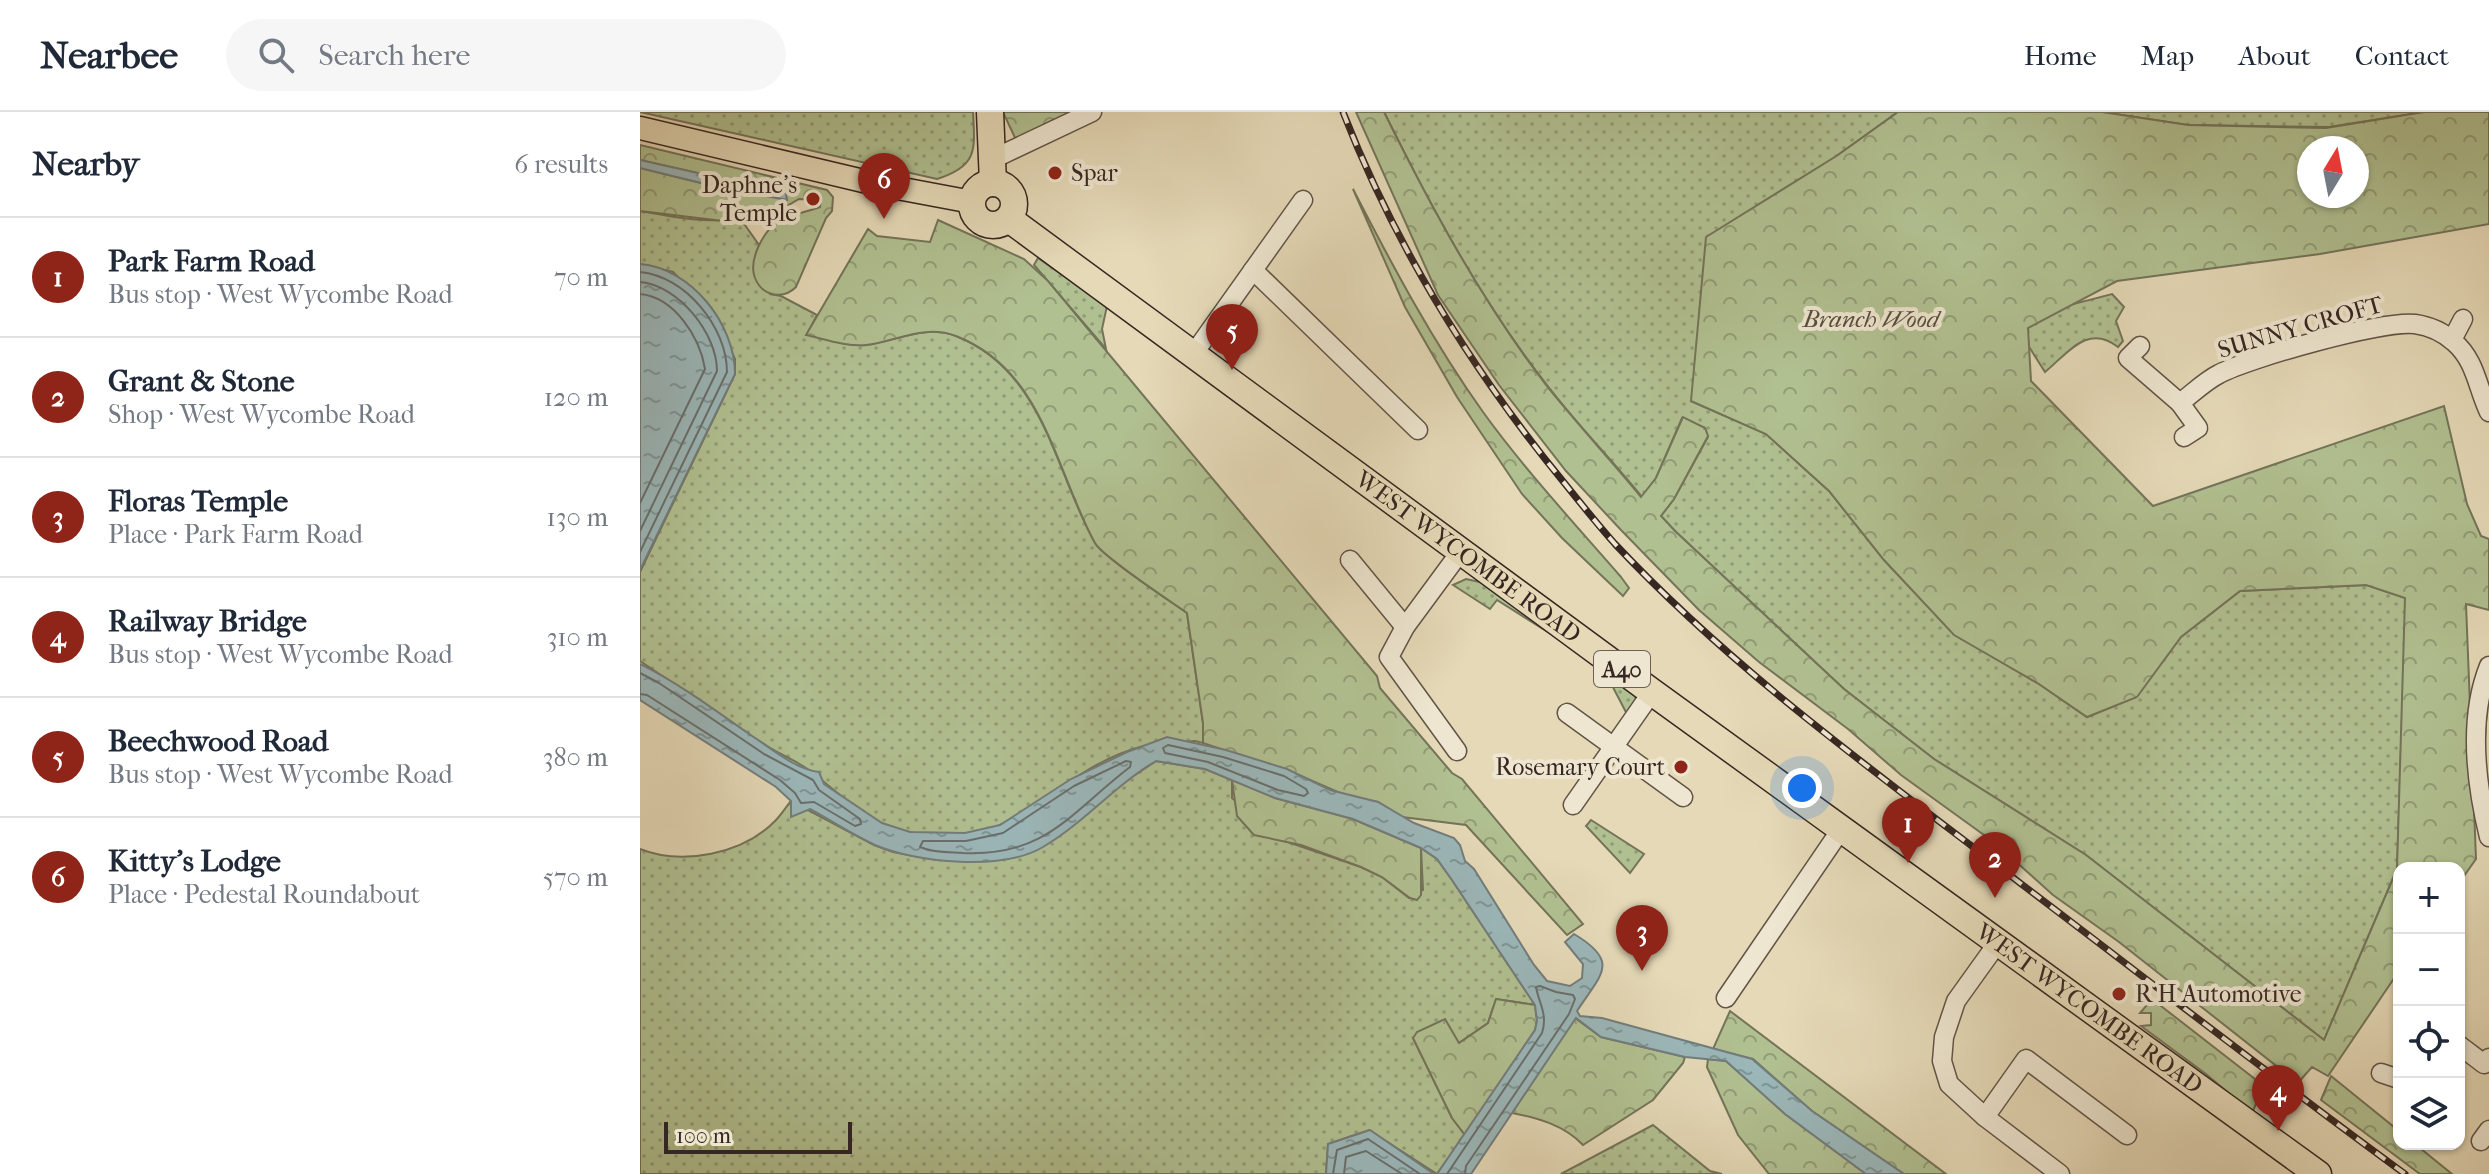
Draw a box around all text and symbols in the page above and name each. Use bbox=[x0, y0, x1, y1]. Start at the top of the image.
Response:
search box bbox=[226, 19, 786, 91]
text: Nearbee bbox=[40, 33, 178, 78]
icon: search bbox=[254, 33, 298, 77]
text: Search here bbox=[318, 38, 470, 73]
text: Home bbox=[2024, 39, 2097, 72]
text: Map bbox=[2141, 39, 2194, 72]
text: About bbox=[2238, 39, 2311, 72]
text: Contact bbox=[2355, 39, 2449, 72]
north arrow bbox=[2297, 136, 2369, 208]
text: Nearby bbox=[32, 144, 139, 184]
text: 6 results bbox=[514, 149, 608, 180]
pin: 6 bbox=[858, 153, 910, 219]
place label: Spar bbox=[1071, 159, 1119, 187]
marker: Spar bbox=[1046, 164, 1064, 182]
place label: Daphne's Temple bbox=[702, 171, 797, 227]
marker: Daphne's Temple bbox=[804, 190, 822, 208]
text: Park Farm Road bbox=[108, 244, 315, 279]
text: 1 bbox=[53, 262, 63, 293]
text: 70 m bbox=[554, 262, 608, 293]
text: Bus stop · West Wycombe Road bbox=[108, 279, 453, 310]
street label: SUNNY CROFT bbox=[2214, 290, 2386, 364]
pin: 5 bbox=[1206, 304, 1258, 370]
park label: Branch Wood bbox=[1801, 305, 1942, 333]
text: Grant & Stone bbox=[108, 364, 295, 399]
text: 2 bbox=[51, 382, 65, 413]
text: 120 m bbox=[544, 382, 608, 413]
text: Shop · West Wycombe Road bbox=[108, 399, 415, 430]
street label: WEST WYCOMBE ROAD bbox=[1349, 464, 1586, 649]
text: Floras Temple bbox=[108, 484, 288, 519]
text: 3 bbox=[53, 502, 63, 533]
text: 130 m bbox=[547, 502, 608, 533]
text: Place · Park Farm Road bbox=[108, 519, 363, 550]
text: Railway Bridge bbox=[108, 604, 307, 639]
text: 4 bbox=[50, 622, 66, 653]
text: 310 m bbox=[547, 622, 608, 653]
text: Bus stop · West Wycombe Road bbox=[108, 639, 453, 670]
road number: A40 bbox=[1594, 651, 1650, 687]
text: Beechwood Road bbox=[108, 724, 328, 759]
text: 5 bbox=[52, 742, 64, 773]
text: 380 m bbox=[543, 742, 608, 773]
place label: Rosemary Court bbox=[1495, 753, 1665, 781]
marker: Rosemary Court bbox=[1672, 758, 1690, 776]
text: Bus stop · West Wycombe Road bbox=[108, 759, 453, 790]
your location bbox=[1782, 768, 1822, 808]
pin: 1 bbox=[1882, 797, 1934, 863]
pin: 2 bbox=[1969, 832, 2021, 898]
text: Kitty's Lodge bbox=[108, 844, 281, 879]
text: 6 bbox=[51, 862, 65, 893]
text: 570 m bbox=[543, 862, 608, 893]
map controls bbox=[2393, 862, 2465, 1150]
button: + bbox=[2393, 862, 2465, 934]
text: Place · Pedestal Roundabout bbox=[108, 879, 420, 910]
pin: 3 bbox=[1616, 905, 1668, 971]
street label: WEST WYCOMBE ROAD bbox=[1970, 917, 2208, 1100]
button: − bbox=[2393, 934, 2465, 1006]
place label: R H Automotive bbox=[2135, 980, 2302, 1008]
marker: R H Automotive bbox=[2110, 985, 2128, 1003]
button: locate bbox=[2393, 1006, 2465, 1078]
pin: 4 bbox=[2252, 1065, 2304, 1131]
button: layers bbox=[2393, 1078, 2465, 1150]
scale bar bbox=[664, 1118, 852, 1154]
text: 100 m bbox=[676, 1123, 731, 1149]

